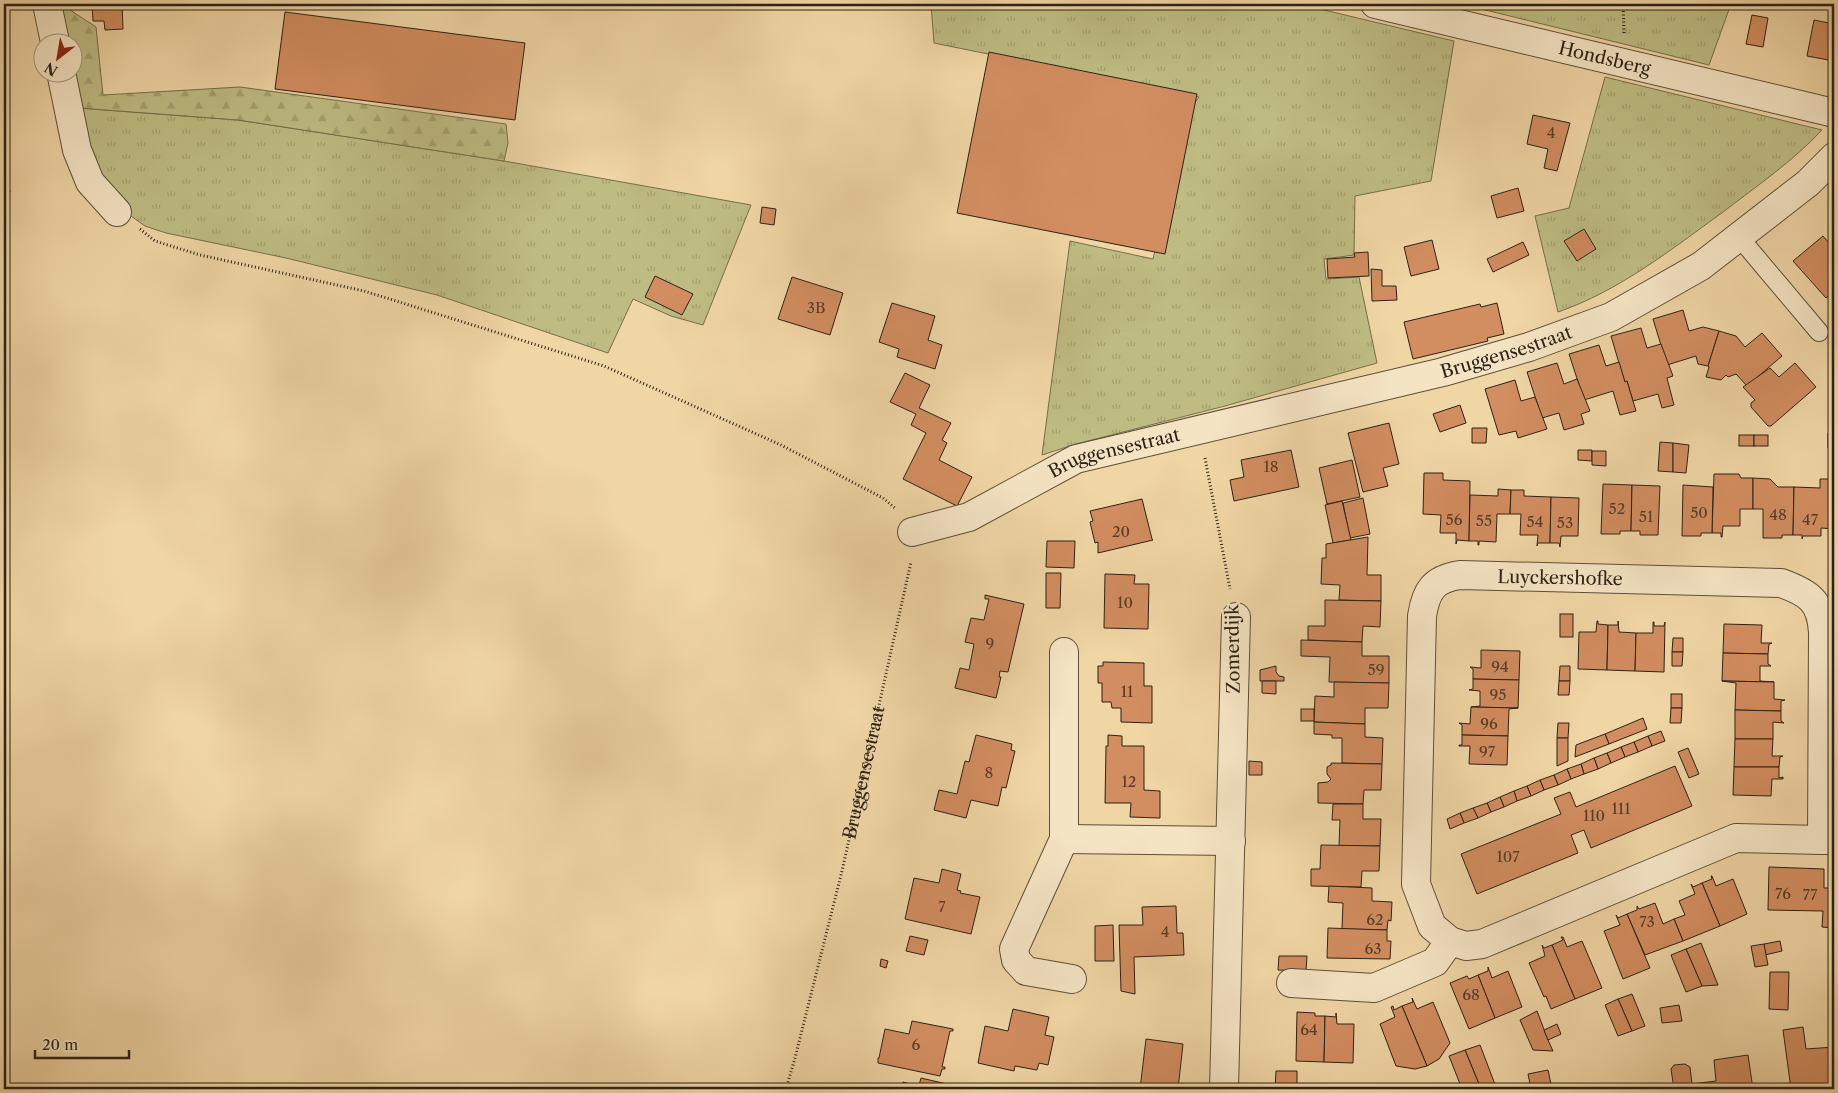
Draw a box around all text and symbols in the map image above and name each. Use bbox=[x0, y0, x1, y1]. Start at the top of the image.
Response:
north arrow bbox=[32, 32, 82, 82]
street label: Hondsberg bbox=[1556, 37, 1653, 80]
text: N bbox=[41, 58, 61, 80]
house number: 4 bbox=[1547, 123, 1555, 142]
house number: 3B bbox=[807, 298, 825, 317]
street label: Bruggensestraat bbox=[1438, 321, 1575, 383]
street label: Bruggensestraat bbox=[1045, 424, 1183, 483]
house number: 18 bbox=[1263, 457, 1279, 476]
house number: 52 bbox=[1609, 499, 1625, 518]
house number: 50 bbox=[1690, 503, 1708, 522]
house number: 48 bbox=[1769, 505, 1787, 524]
house number: 51 bbox=[1639, 507, 1654, 526]
house number: 56 bbox=[1446, 510, 1463, 529]
house number: 47 bbox=[1802, 510, 1819, 529]
house number: 55 bbox=[1476, 511, 1492, 530]
house number: 54 bbox=[1527, 512, 1543, 531]
house number: 53 bbox=[1557, 513, 1573, 532]
house number: 20 bbox=[1112, 522, 1130, 541]
street label: Luyckershofke bbox=[1497, 566, 1623, 590]
house number: 10 bbox=[1117, 593, 1133, 612]
street label: Zomerdijk bbox=[1221, 603, 1245, 694]
house number: 9 bbox=[986, 634, 994, 653]
house number: 94 bbox=[1491, 657, 1509, 676]
house number: 59 bbox=[1368, 660, 1384, 679]
house number: 11 bbox=[1121, 682, 1134, 701]
house number: 95 bbox=[1490, 685, 1506, 704]
street label: Bruggensestraat bbox=[838, 703, 890, 841]
house number: 96 bbox=[1480, 714, 1498, 733]
house number: 97 bbox=[1479, 742, 1496, 761]
house number: 8 bbox=[985, 763, 994, 782]
house number: 12 bbox=[1122, 772, 1136, 791]
house number: 111 bbox=[1612, 799, 1631, 818]
house number: 110 bbox=[1583, 806, 1605, 825]
house number: 107 bbox=[1496, 847, 1520, 866]
house number: 76 bbox=[1775, 884, 1791, 903]
house number: 77 bbox=[1803, 885, 1818, 904]
house number: 7 bbox=[938, 897, 946, 916]
house number: 62 bbox=[1366, 910, 1384, 929]
house number: 73 bbox=[1639, 912, 1655, 931]
house number: 4 bbox=[1161, 922, 1169, 941]
house number: 63 bbox=[1364, 939, 1382, 958]
house number: 68 bbox=[1462, 985, 1480, 1004]
house number: 64 bbox=[1300, 1020, 1318, 1039]
scale bar bbox=[35, 1028, 129, 1060]
text: 20 m bbox=[42, 1035, 78, 1054]
house number: 6 bbox=[912, 1035, 921, 1054]

